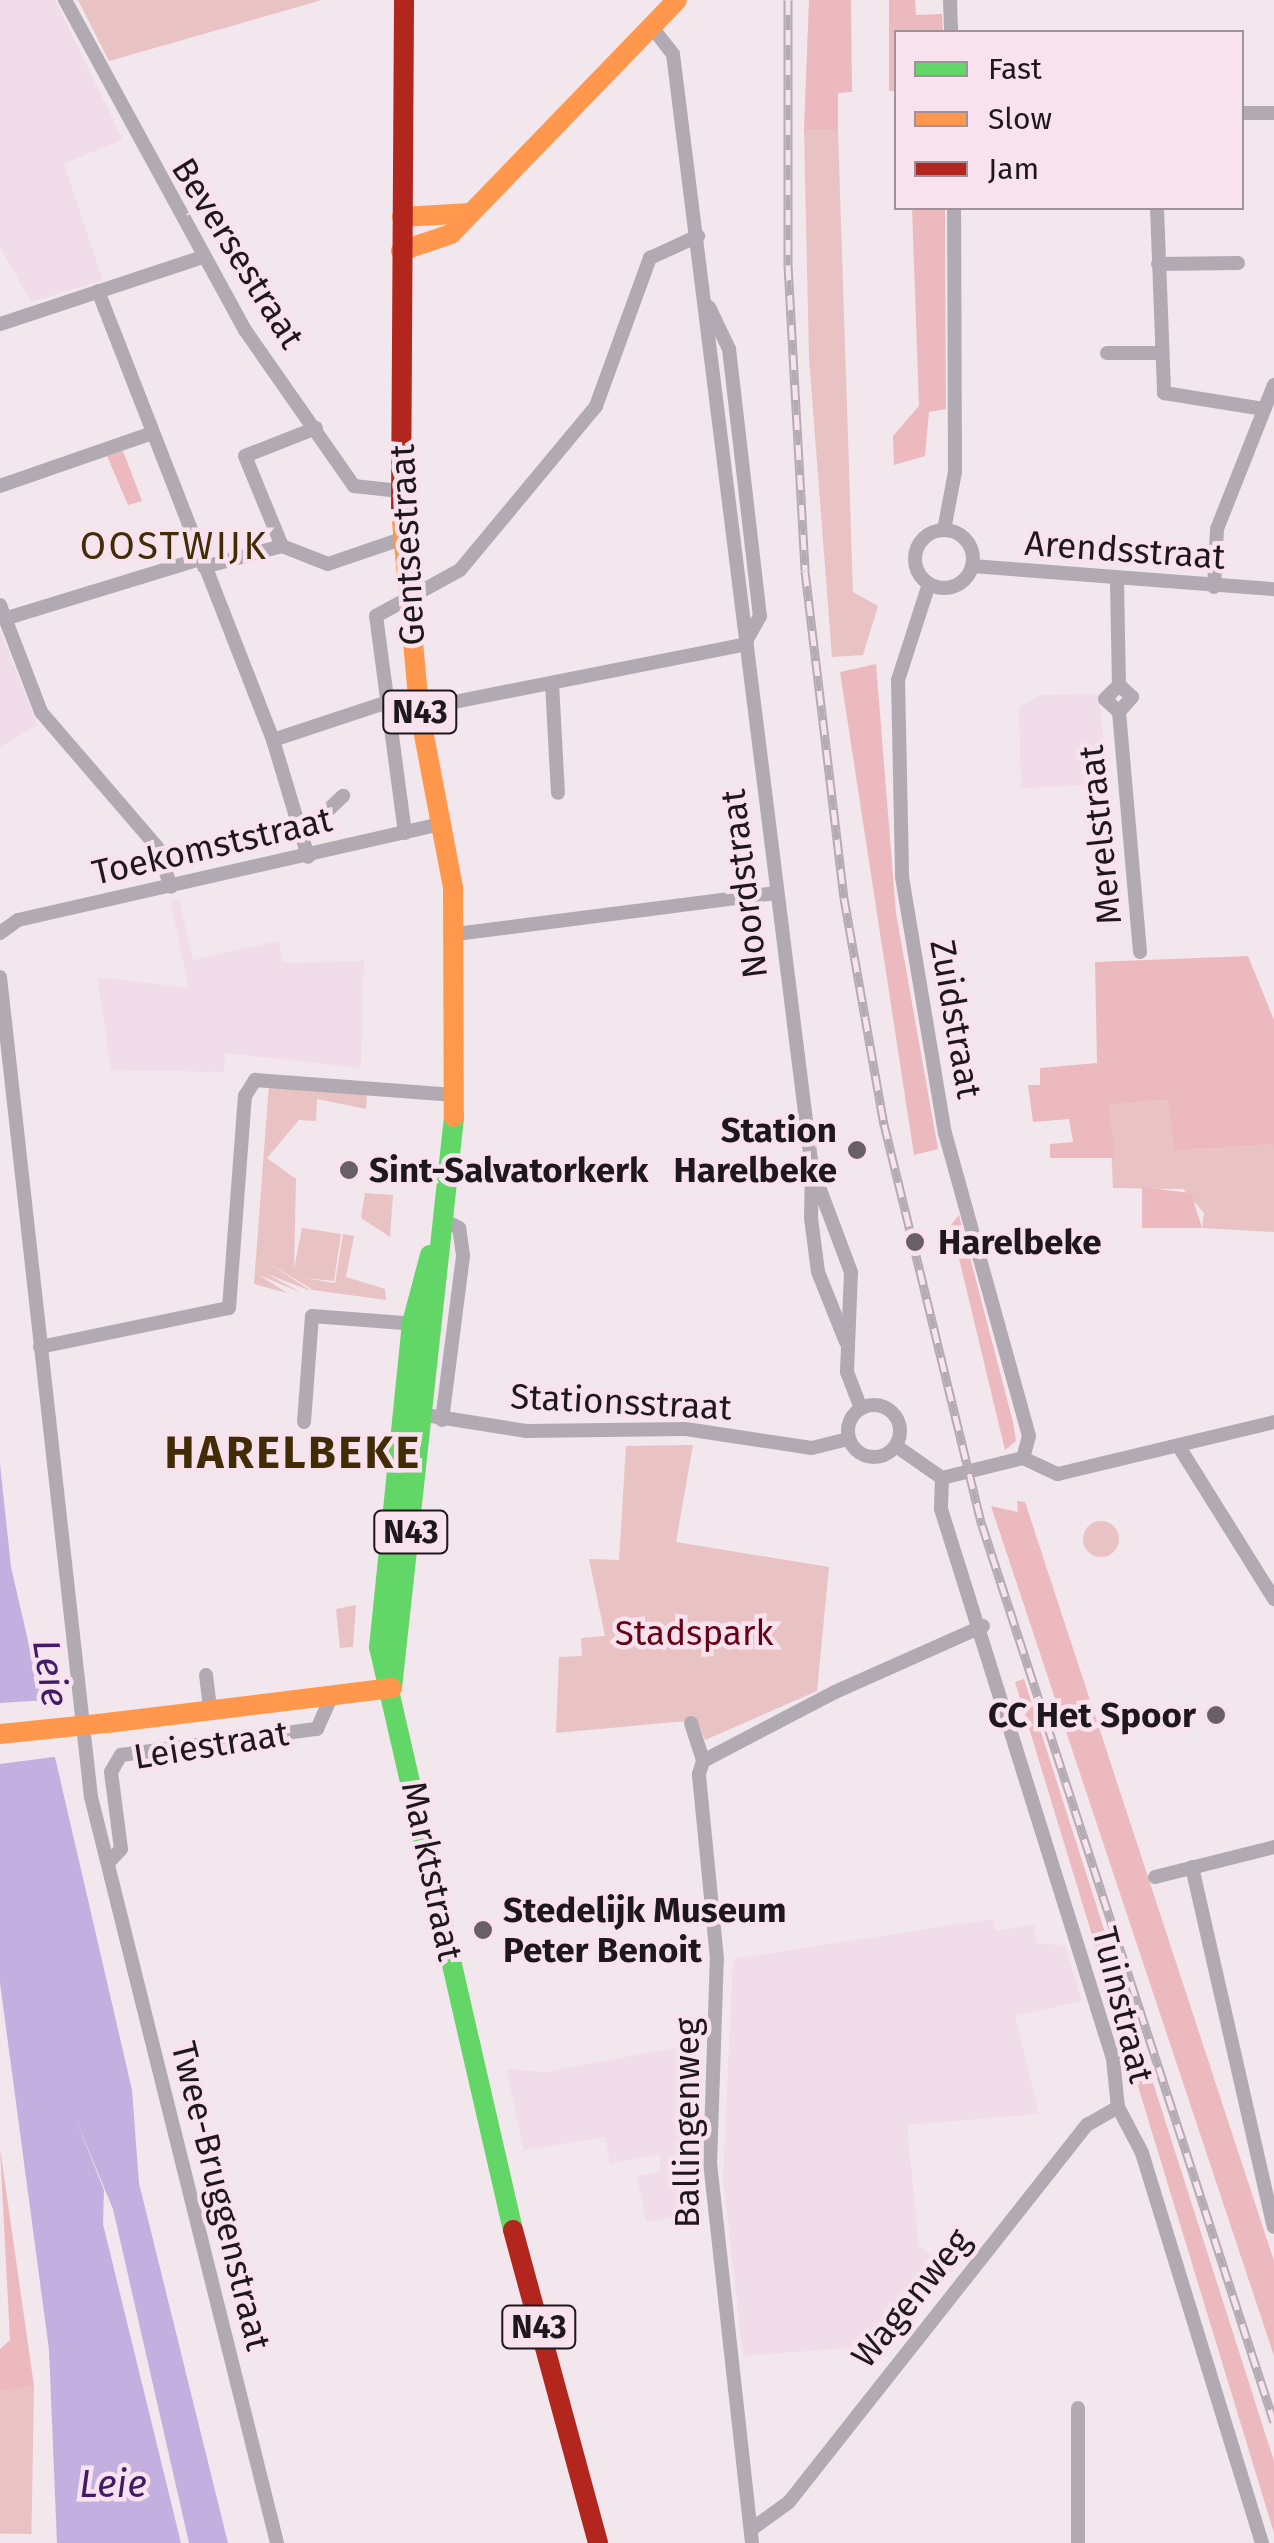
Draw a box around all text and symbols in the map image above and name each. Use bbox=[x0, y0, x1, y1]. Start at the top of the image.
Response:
legend bbox=[894, 30, 1244, 210]
text: Fast bbox=[988, 51, 1042, 87]
text: Slow bbox=[988, 101, 1052, 137]
street label: Beversestraat bbox=[163, 150, 313, 356]
text: Jam bbox=[988, 151, 1039, 187]
street label: Gentsestraat bbox=[381, 443, 433, 647]
street label: Arendsstraat bbox=[1023, 522, 1227, 578]
district label: OOSTWIJK bbox=[80, 524, 268, 570]
road number: N43 bbox=[380, 685, 460, 739]
street label: Merelstraat bbox=[1070, 743, 1130, 927]
street label: Noordstraat bbox=[712, 787, 776, 981]
street label: Toekomststraat bbox=[88, 798, 336, 894]
street label: Zuidstraat bbox=[921, 936, 991, 1102]
place label: Station Harelbeke bbox=[673, 1109, 837, 1191]
marker: Station Harelbeke bbox=[846, 1139, 868, 1161]
place label: Sint-Salvatorkerk bbox=[369, 1149, 648, 1191]
marker: Sint-Salvatorkerk bbox=[338, 1159, 360, 1181]
place label: Harelbeke bbox=[938, 1221, 1102, 1263]
marker: Harelbeke bbox=[902, 1229, 928, 1255]
street label: Stationsstraat bbox=[509, 1375, 733, 1429]
district label: HARELBEKE bbox=[164, 1427, 422, 1481]
road number: N43 bbox=[371, 1505, 451, 1559]
park label: Stadspark bbox=[615, 1612, 773, 1654]
water label: Leie bbox=[22, 1636, 78, 1710]
place label: CC Het Spoor bbox=[988, 1694, 1196, 1736]
marker: CC Het Spoor bbox=[1205, 1704, 1227, 1726]
street label: Leiestraat bbox=[130, 1712, 292, 1778]
street label: Marktstraat bbox=[393, 1778, 471, 1964]
place label: Stedelijk Museum Peter Benoit bbox=[503, 1889, 787, 1971]
marker: Stedelijk Museum Peter Benoit bbox=[472, 1919, 494, 1941]
street label: Tuinstraat bbox=[1083, 1923, 1163, 2087]
street label: Ballingenweg bbox=[666, 2018, 708, 2228]
street label: Twee-Bruggenstraat bbox=[162, 2037, 280, 2355]
street label: Wagenweg bbox=[842, 2220, 980, 2376]
road number: N43 bbox=[499, 2300, 579, 2354]
water label: Leie bbox=[79, 2462, 147, 2508]

